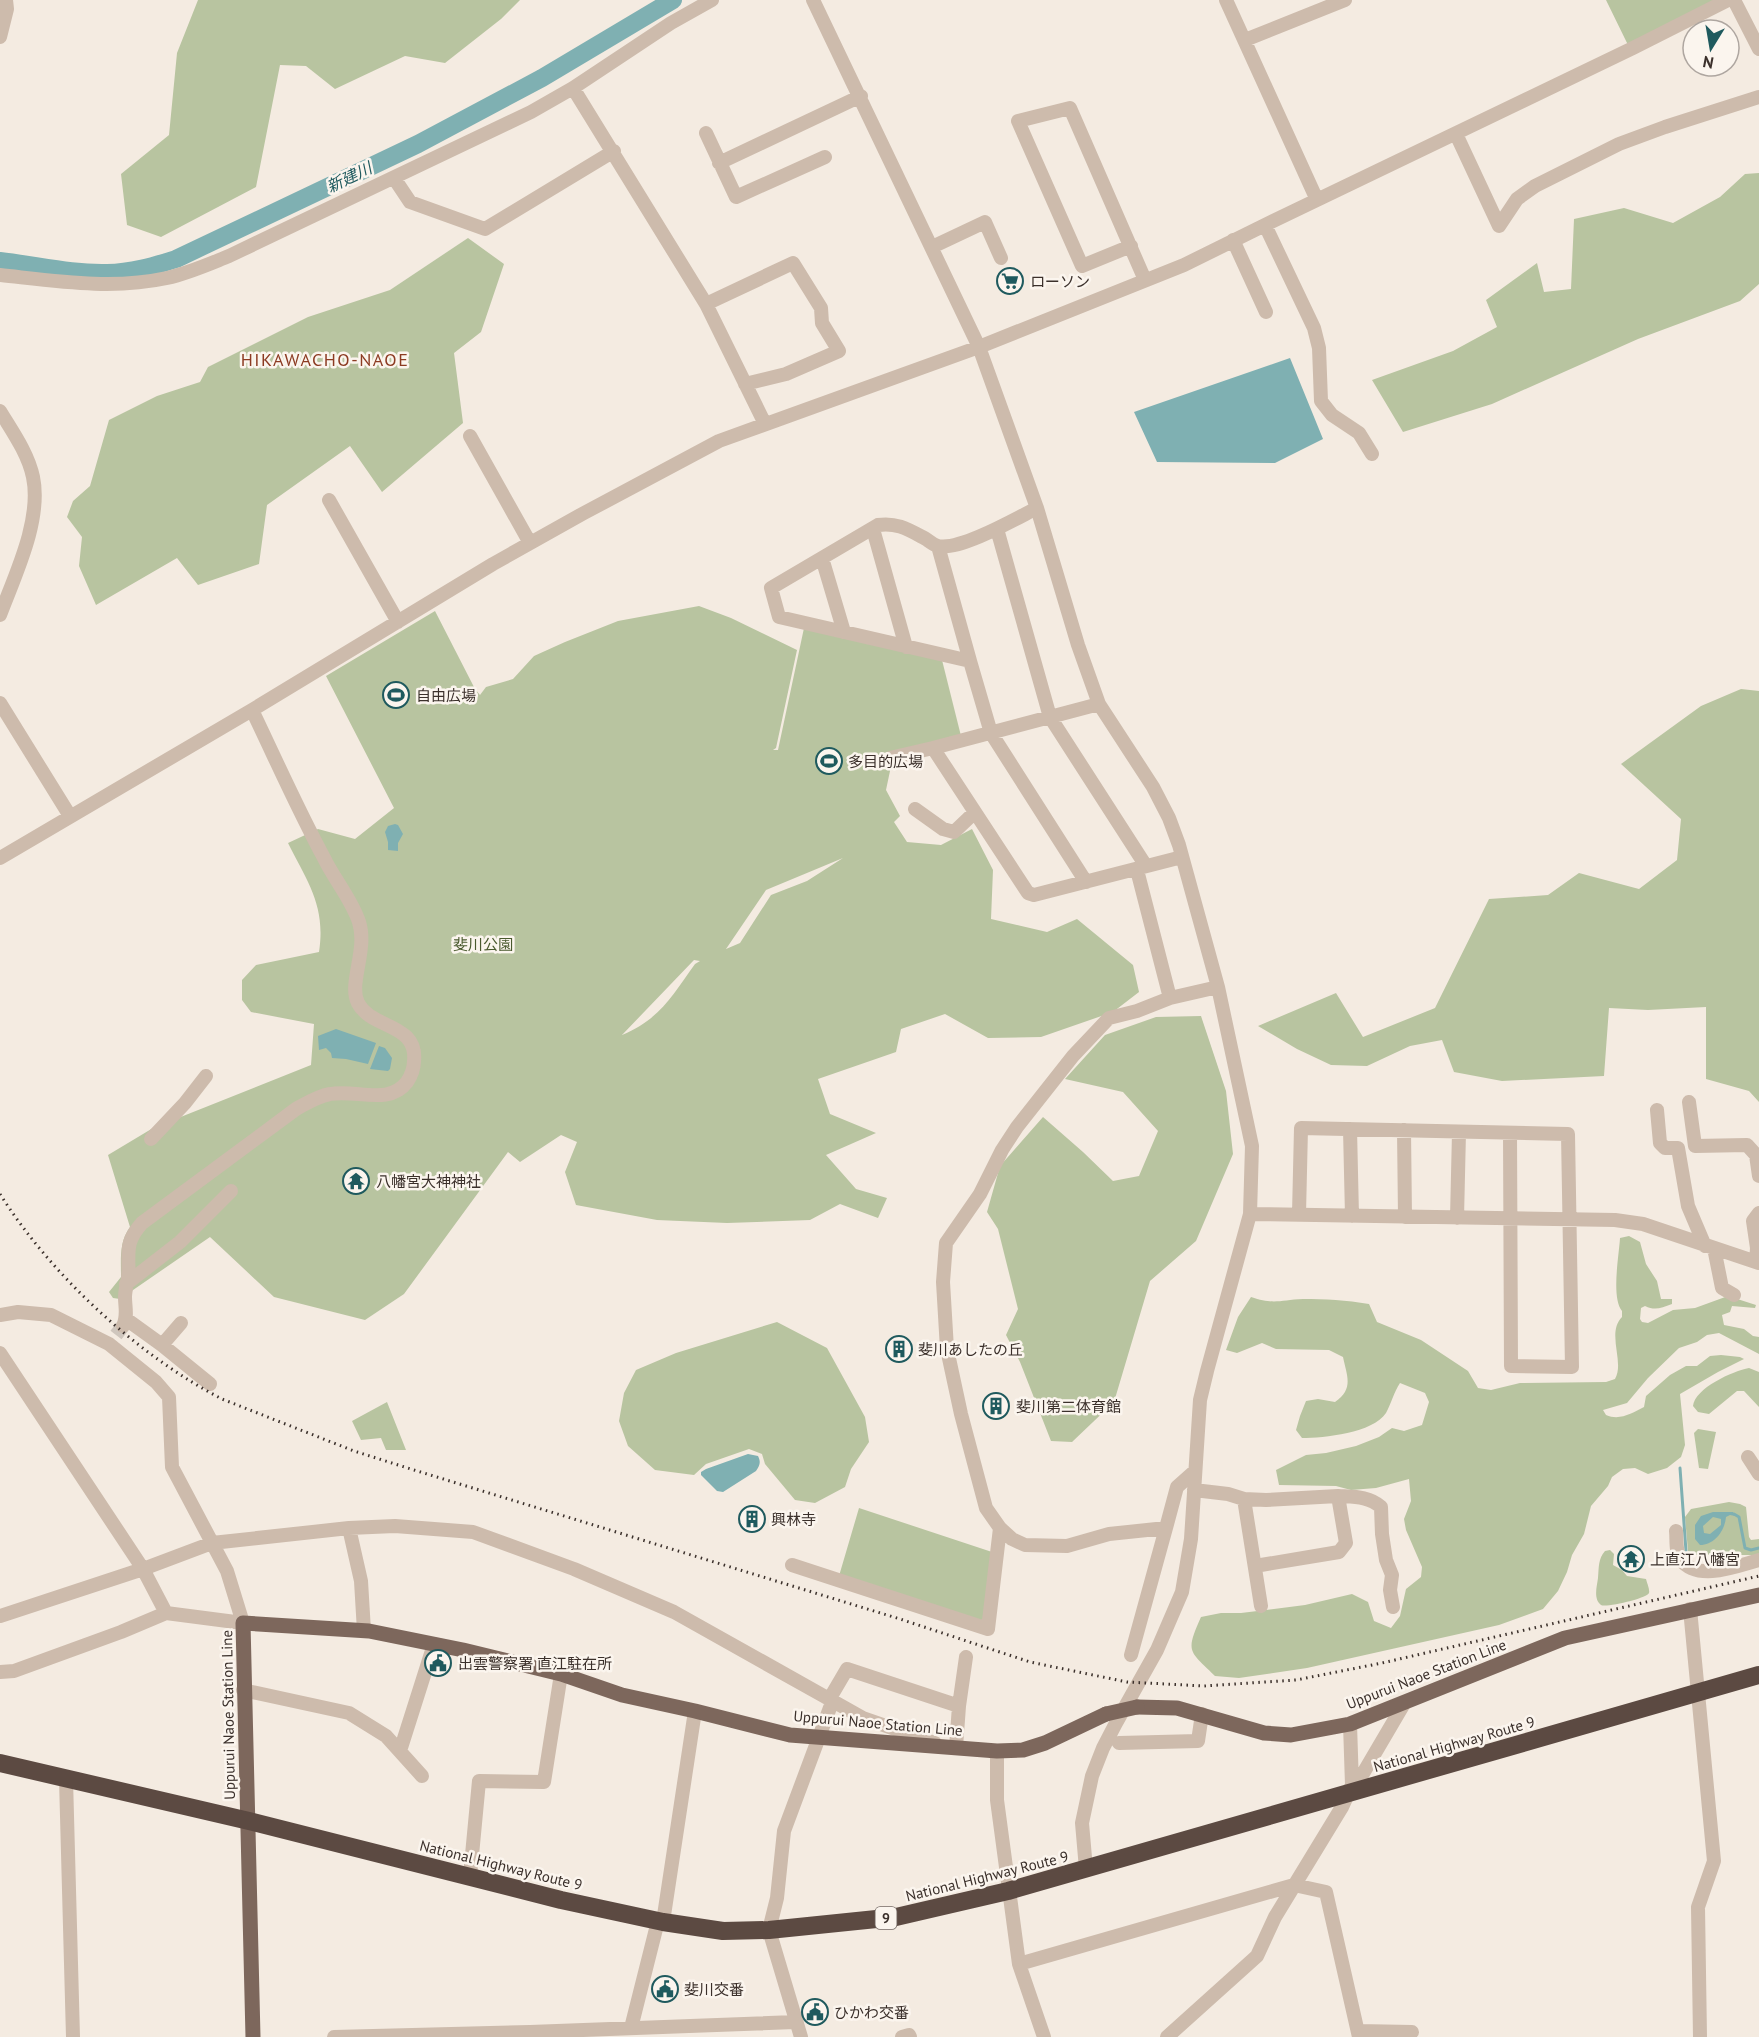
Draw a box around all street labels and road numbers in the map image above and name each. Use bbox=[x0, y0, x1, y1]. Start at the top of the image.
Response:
street label: Uppurui Naoe Station Line bbox=[217, 1630, 239, 1800]
street label: Uppurui Naoe Station Line bbox=[1343, 1635, 1509, 1713]
street label: Uppurui Naoe Station Line bbox=[793, 1706, 963, 1740]
street label: National Highway Route 9 bbox=[1371, 1712, 1537, 1776]
street label: National Highway Route 9 bbox=[418, 1836, 584, 1894]
street label: National Highway Route 9 bbox=[904, 1847, 1070, 1905]
road number: 9 bbox=[876, 1907, 896, 1929]

